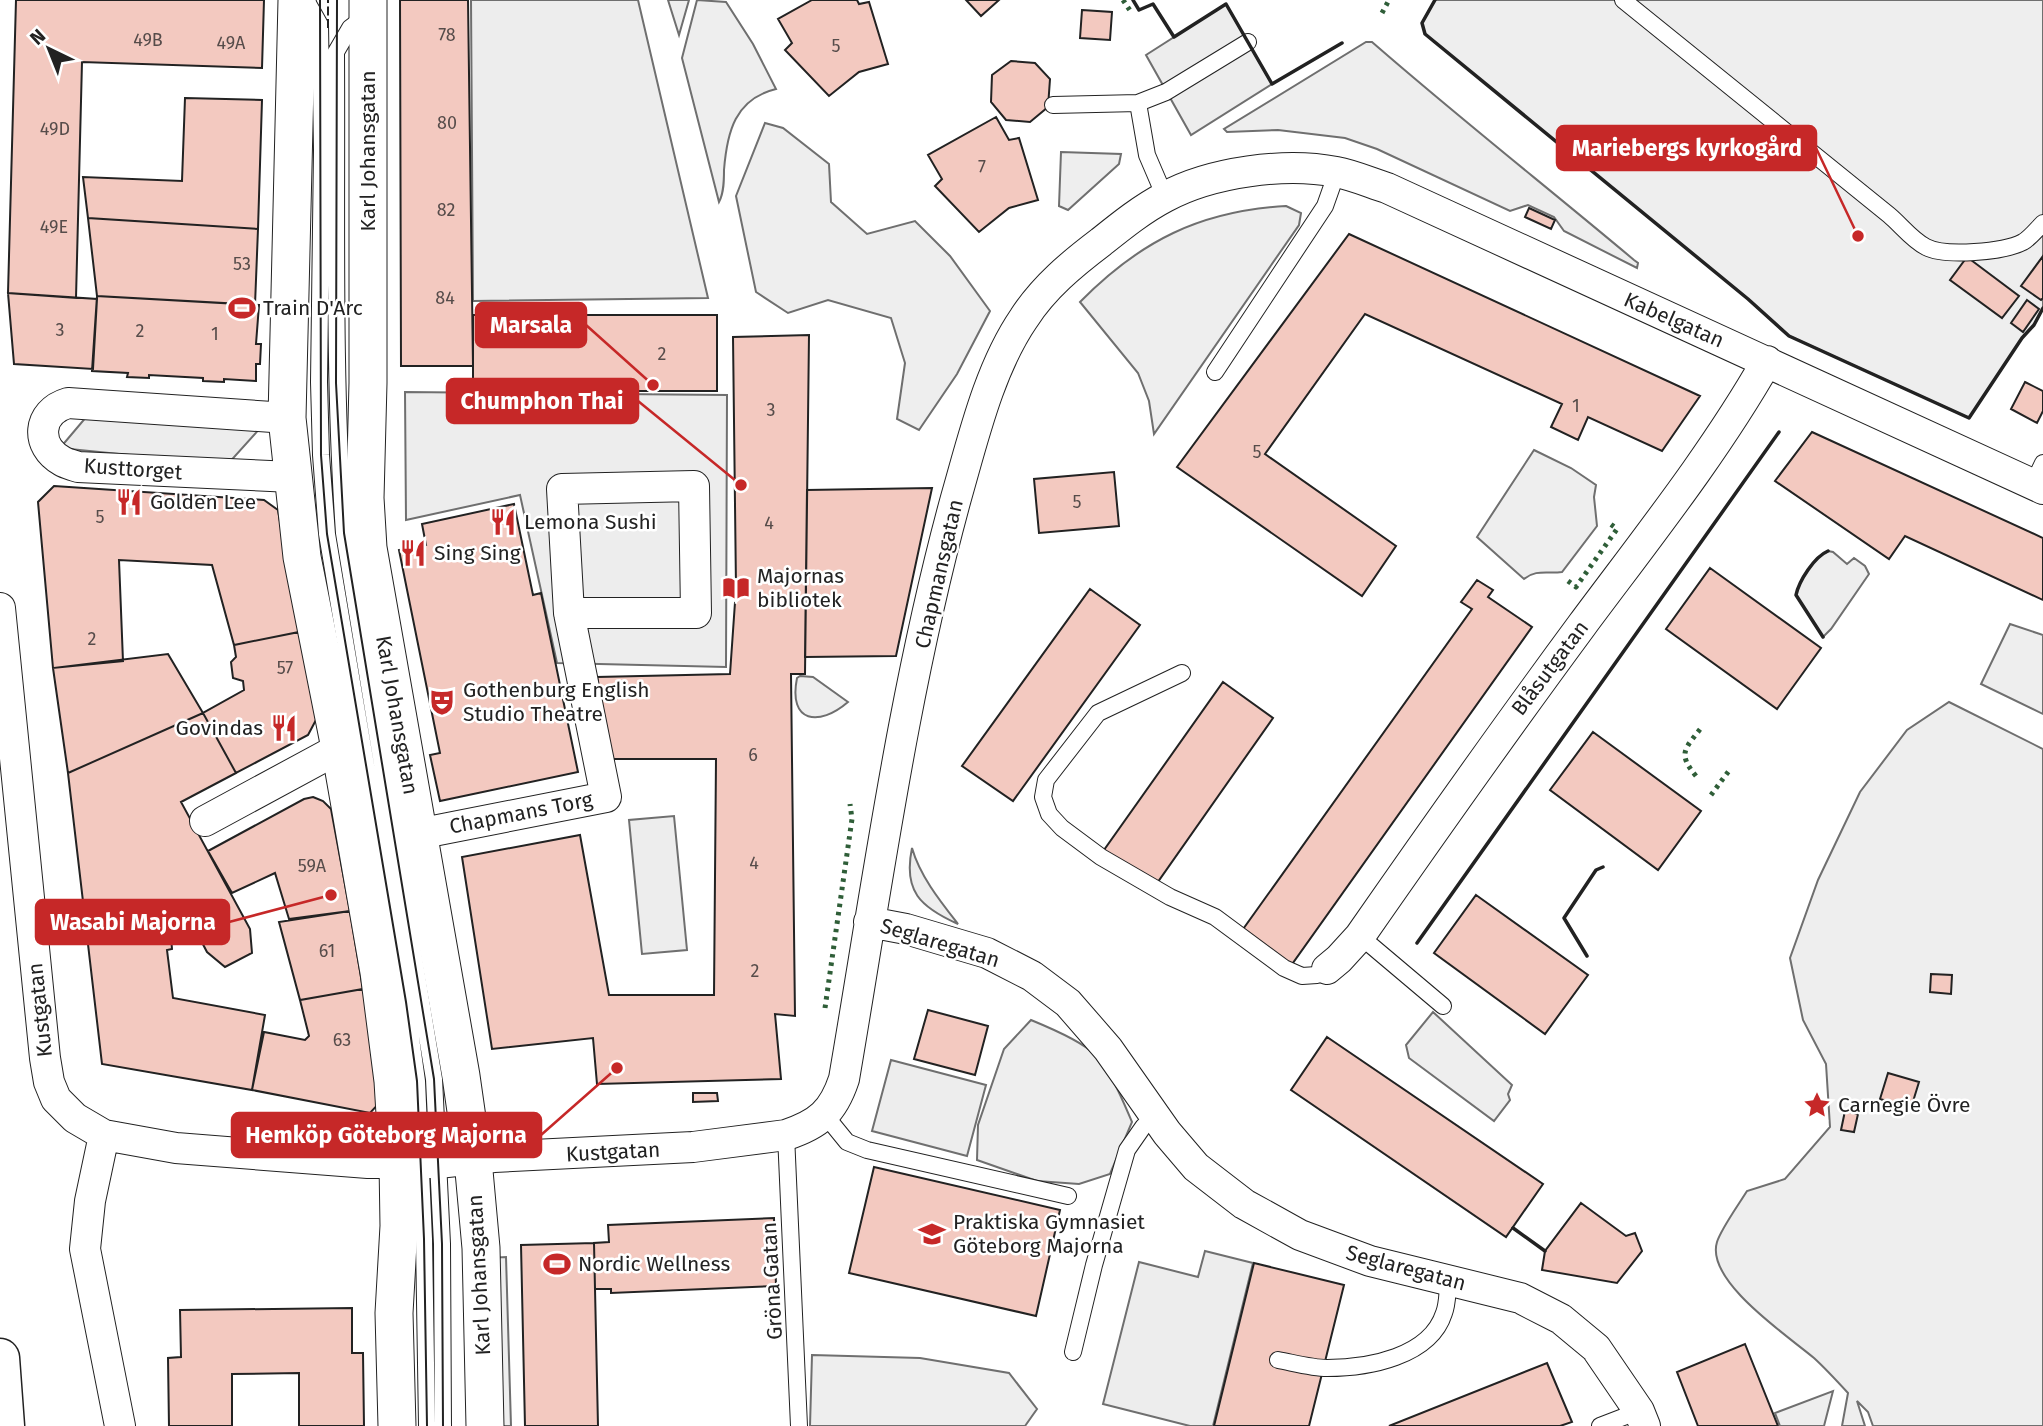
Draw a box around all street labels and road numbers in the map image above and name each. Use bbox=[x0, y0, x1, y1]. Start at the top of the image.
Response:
street label: Karl Johansgatan bbox=[355, 70, 381, 232]
street label: Kabelgatan bbox=[1620, 286, 1728, 354]
street label: Kusttorget bbox=[83, 453, 184, 485]
street label: Chapmansgatan bbox=[909, 497, 969, 651]
street label: Blåsutgatan bbox=[1506, 615, 1594, 721]
street label: Karl Johansgatan bbox=[370, 633, 424, 797]
street label: Chapmans Torg bbox=[447, 786, 595, 840]
street label: Seglaregatan bbox=[877, 913, 1003, 973]
street label: Kustgatan bbox=[22, 962, 58, 1058]
street label: Kustgatan bbox=[565, 1137, 661, 1167]
street label: Karl Johansgatan bbox=[462, 1194, 496, 1356]
street label: Gröna Gatan bbox=[756, 1221, 788, 1341]
street label: Seglaregatan bbox=[1343, 1239, 1469, 1297]

